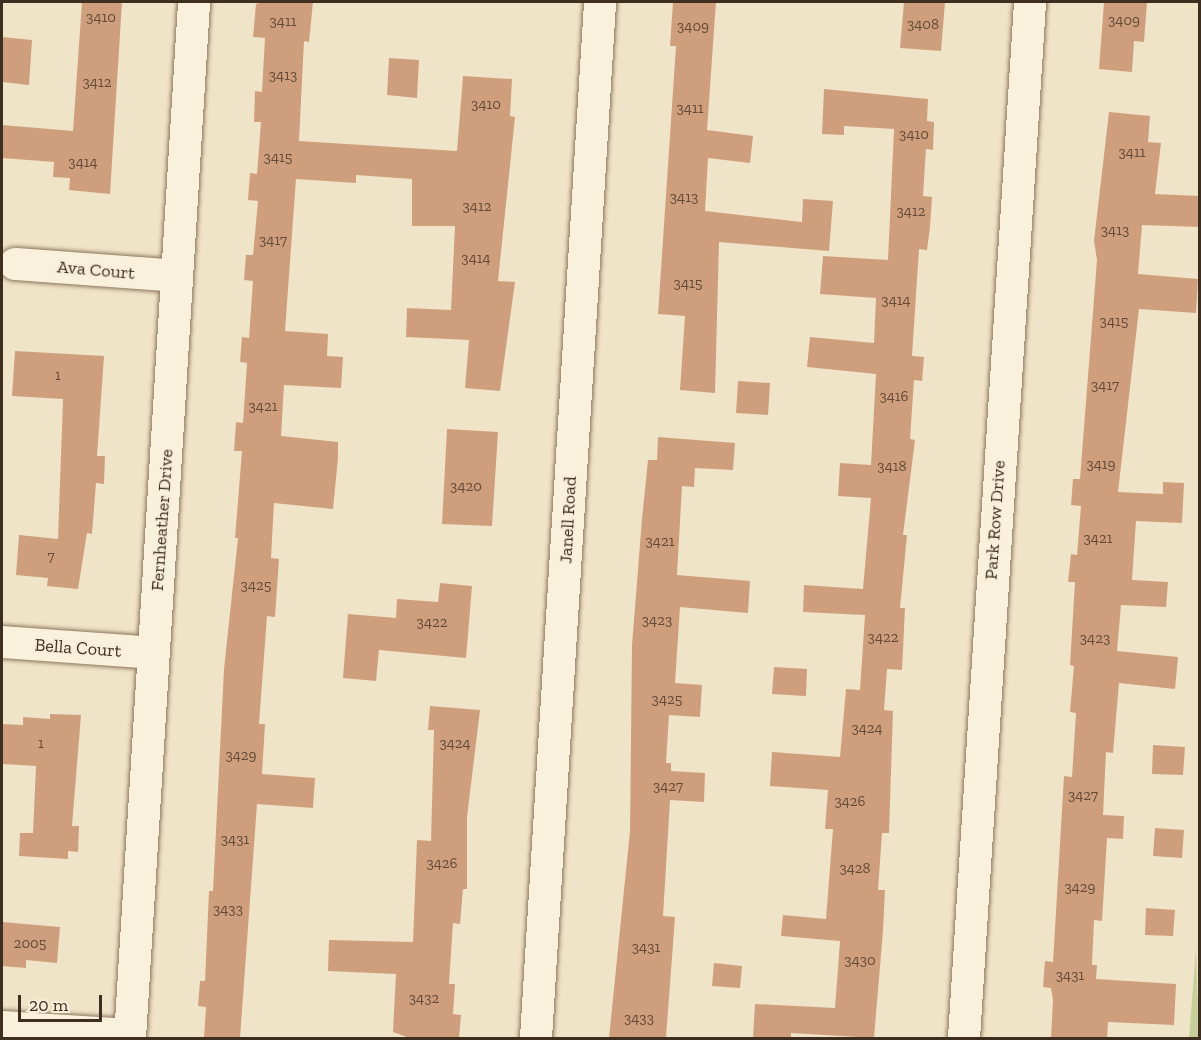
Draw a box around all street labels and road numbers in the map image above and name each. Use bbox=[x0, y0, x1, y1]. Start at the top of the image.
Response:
street label: Ava Court bbox=[56, 256, 136, 284]
street label: Fernheather Drive bbox=[146, 448, 178, 592]
street label: Park Row Drive bbox=[980, 459, 1010, 581]
street label: Janell Road bbox=[555, 476, 581, 564]
street label: Bella Court bbox=[34, 634, 122, 662]

